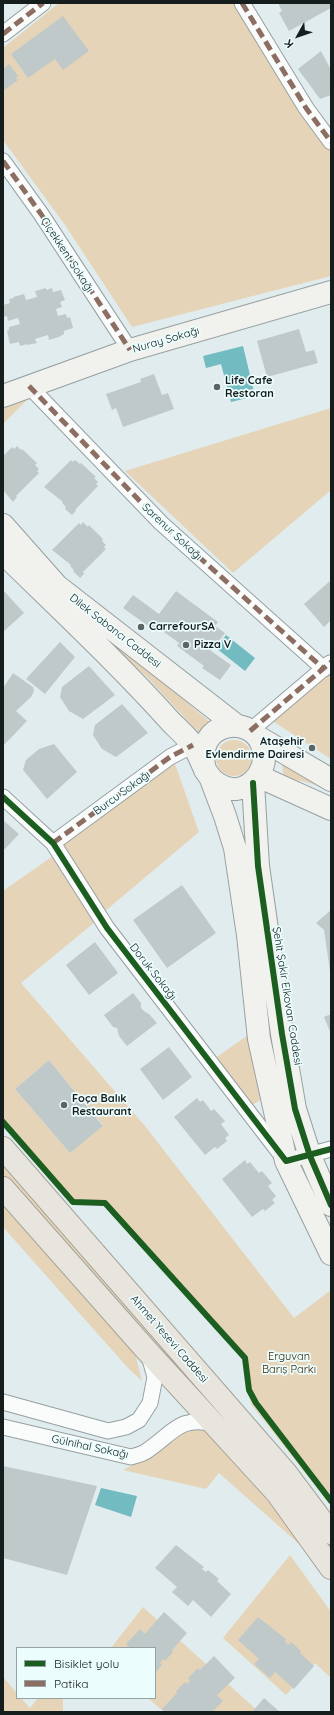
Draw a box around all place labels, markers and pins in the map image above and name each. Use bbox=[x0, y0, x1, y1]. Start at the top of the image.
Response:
place label: Life Cafe Restoran bbox=[225, 374, 274, 400]
marker: Life Cafe Restoran bbox=[212, 382, 222, 392]
place label: CarrefourSA bbox=[149, 620, 215, 634]
marker: CarrefourSA bbox=[136, 622, 146, 632]
place label: Pizza V bbox=[194, 638, 231, 652]
marker: Pizza V bbox=[181, 640, 191, 650]
place label: Ataşehir Evlendirme Dairesi bbox=[206, 735, 304, 761]
marker: Ataşehir Evlendirme Dairesi bbox=[307, 743, 317, 753]
place label: Foça Balık Restaurant bbox=[72, 1092, 132, 1118]
marker: Foça Balık Restaurant bbox=[59, 1100, 69, 1110]

